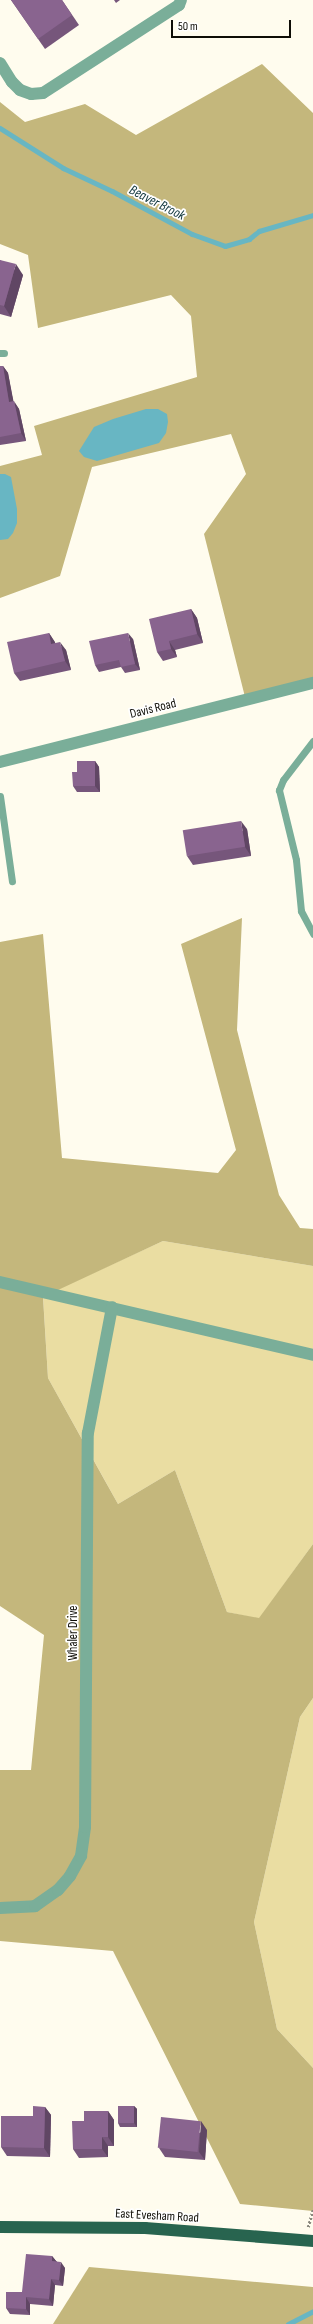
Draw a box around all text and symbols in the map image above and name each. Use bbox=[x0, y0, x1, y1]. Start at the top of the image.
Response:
scale bar bbox=[173, 12, 293, 38]
text: 50 m bbox=[178, 19, 198, 34]
water label: Beaver Brook bbox=[126, 182, 188, 224]
street label: Davis Road bbox=[128, 696, 178, 722]
street label: Whaler Drive bbox=[65, 1605, 81, 1661]
street label: East Evesham Road bbox=[115, 2206, 199, 2226]

